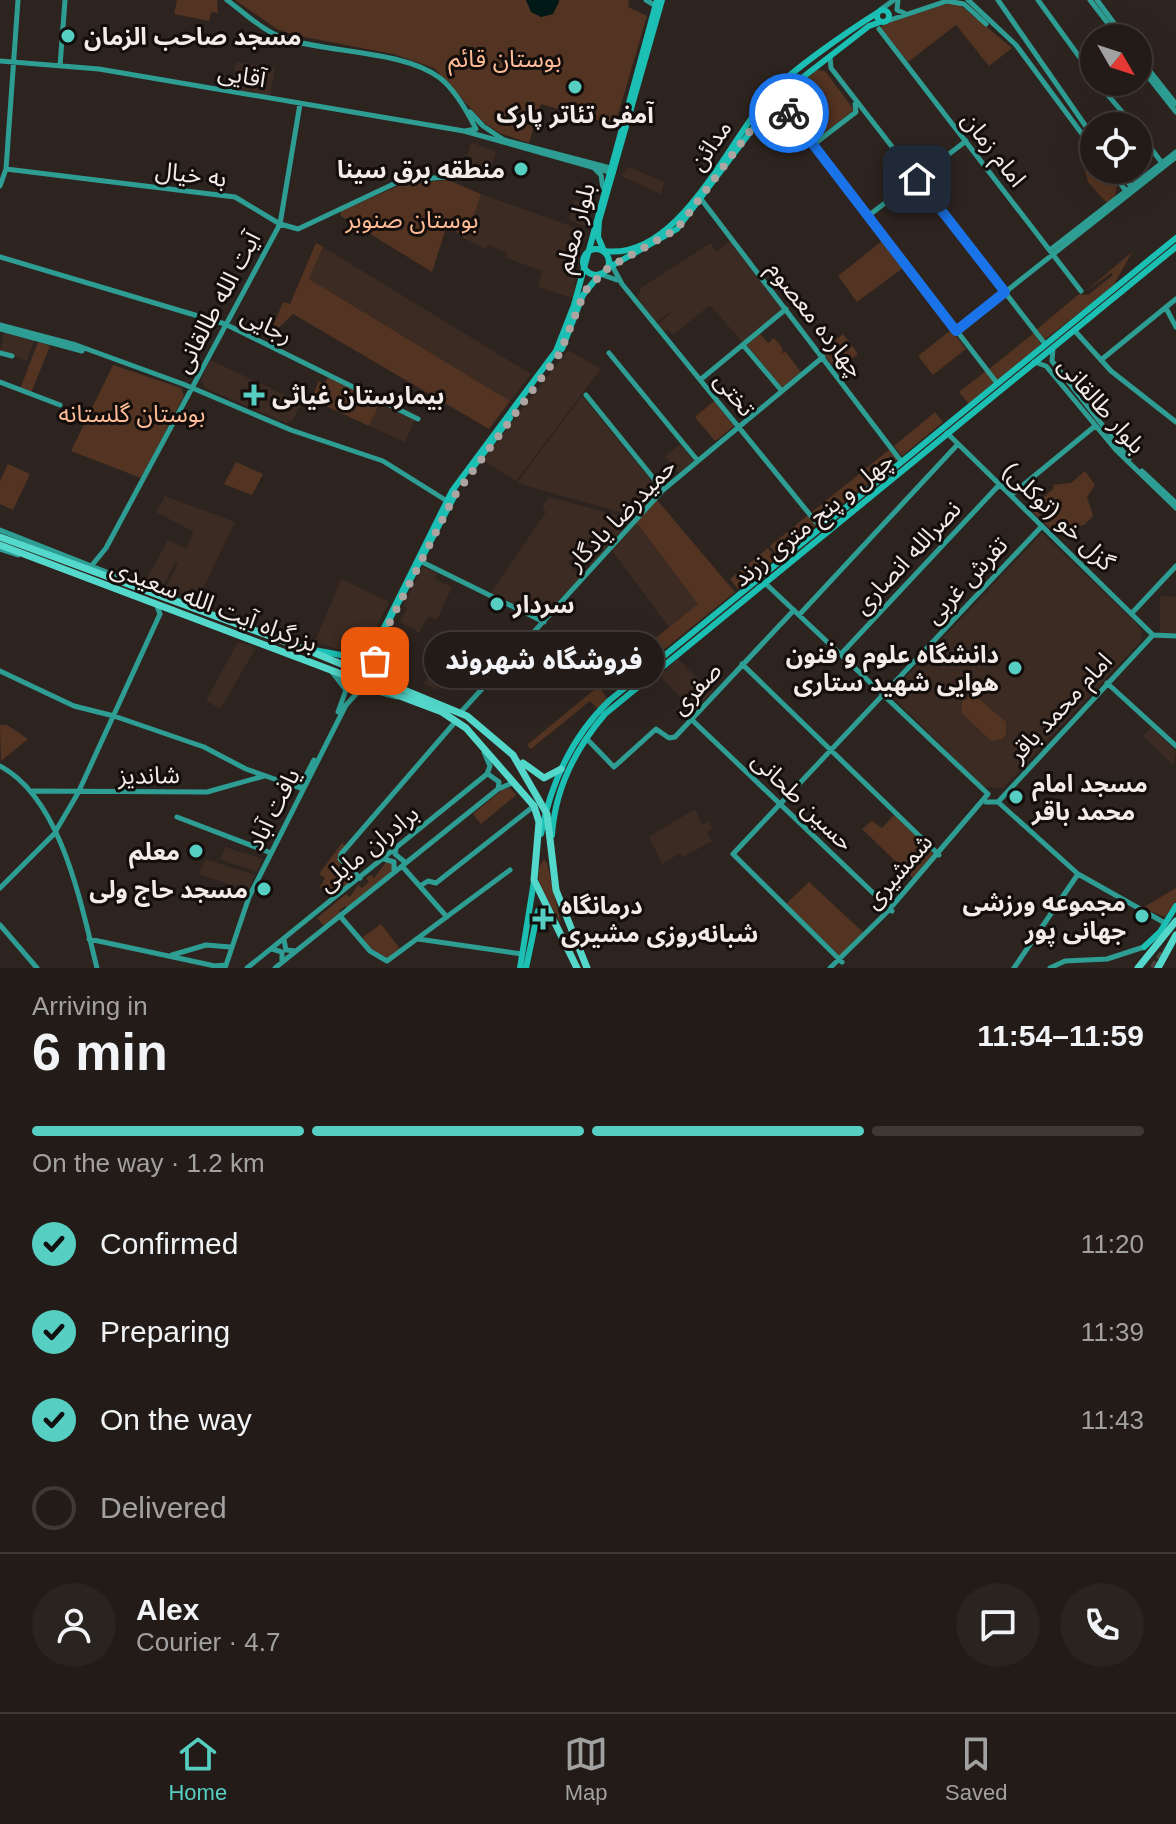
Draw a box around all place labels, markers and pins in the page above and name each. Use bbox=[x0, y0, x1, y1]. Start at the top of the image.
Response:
place label: مسجد صاحب الزمان bbox=[84, 23, 302, 51]
marker: مسجد صاحب الزمان bbox=[59, 27, 77, 45]
marker: آمفی تئاتر پارک bbox=[566, 78, 584, 96]
place label: آمفی تئاتر پارک bbox=[496, 101, 655, 130]
pin bbox=[883, 145, 951, 213]
place label: منطقه برق سینا bbox=[337, 156, 505, 184]
marker: منطقه برق سینا bbox=[512, 160, 530, 178]
place label: بیمارستان غیاثی bbox=[272, 382, 444, 410]
marker: بیمارستان غیاثی bbox=[243, 384, 265, 406]
place label: سردار bbox=[512, 591, 575, 619]
marker: سردار bbox=[488, 595, 506, 613]
pin bbox=[341, 627, 409, 695]
callout: فروشگاه شهروند bbox=[423, 633, 663, 689]
place label: دانشگاه علوم و فنون هوایی شهید ستاری bbox=[786, 641, 999, 697]
marker: دانشگاه علوم و فنون هوایی شهید ستاری bbox=[1006, 659, 1024, 677]
place label: مسجد امام محمد باقر bbox=[1031, 770, 1148, 826]
marker: مسجد امام محمد باقر bbox=[1007, 788, 1025, 806]
place label: معلم bbox=[129, 838, 180, 869]
marker: معلم bbox=[187, 842, 205, 860]
place label: مسجد حاج ولی bbox=[89, 876, 248, 907]
marker: مسجد حاج ولی bbox=[255, 880, 273, 898]
place label: مجموعه ورزشی جهانی پور bbox=[963, 889, 1126, 946]
place label: درمانگاه شبانه‌روزی مشیری bbox=[561, 892, 758, 948]
marker: مجموعه ورزشی جهانی پور bbox=[1133, 907, 1151, 925]
marker: درمانگاه شبانه‌روزی مشیری bbox=[532, 908, 554, 930]

